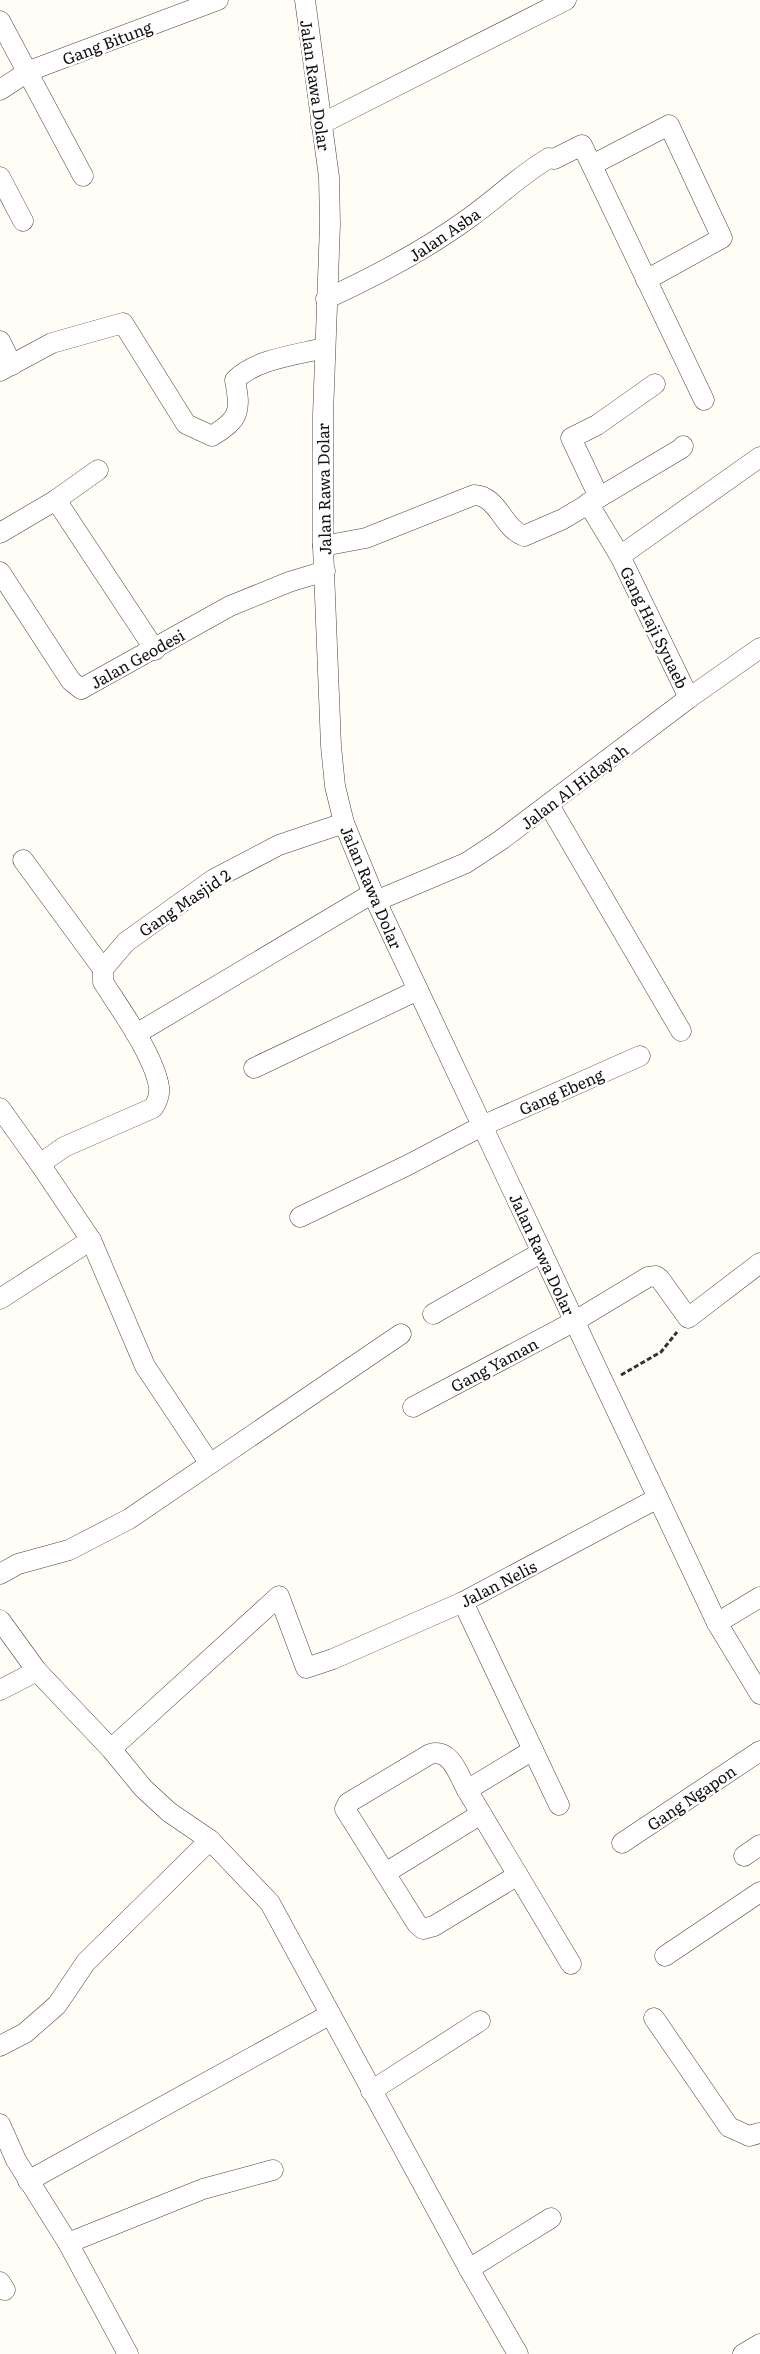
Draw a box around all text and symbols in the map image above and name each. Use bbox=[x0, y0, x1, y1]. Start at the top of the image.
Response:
street label: Gang Bitung bbox=[59, 14, 156, 70]
street label: Jalan Rawa Dolar bbox=[295, 18, 337, 152]
street label: Jalan Asba bbox=[403, 201, 485, 267]
street label: Jalan Rawa Dolar bbox=[310, 422, 336, 555]
street label: Gang Haji Syuaeb bbox=[615, 562, 695, 692]
street label: Jalan Geodesi bbox=[85, 622, 189, 694]
street label: Jalan Al Hidayah bbox=[515, 737, 633, 834]
street label: Jalan Rawa Dolar bbox=[335, 822, 409, 953]
street label: Gang Masjid 2 bbox=[133, 862, 235, 942]
street label: Gang Ebeng bbox=[515, 1062, 607, 1120]
street label: Jalan Rawa Dolar bbox=[504, 1189, 582, 1319]
street label: Gang Yaman bbox=[446, 1331, 542, 1397]
street label: Jalan Nelis bbox=[456, 1553, 540, 1613]
street label: Gang Ngapon bbox=[642, 1758, 741, 1836]

